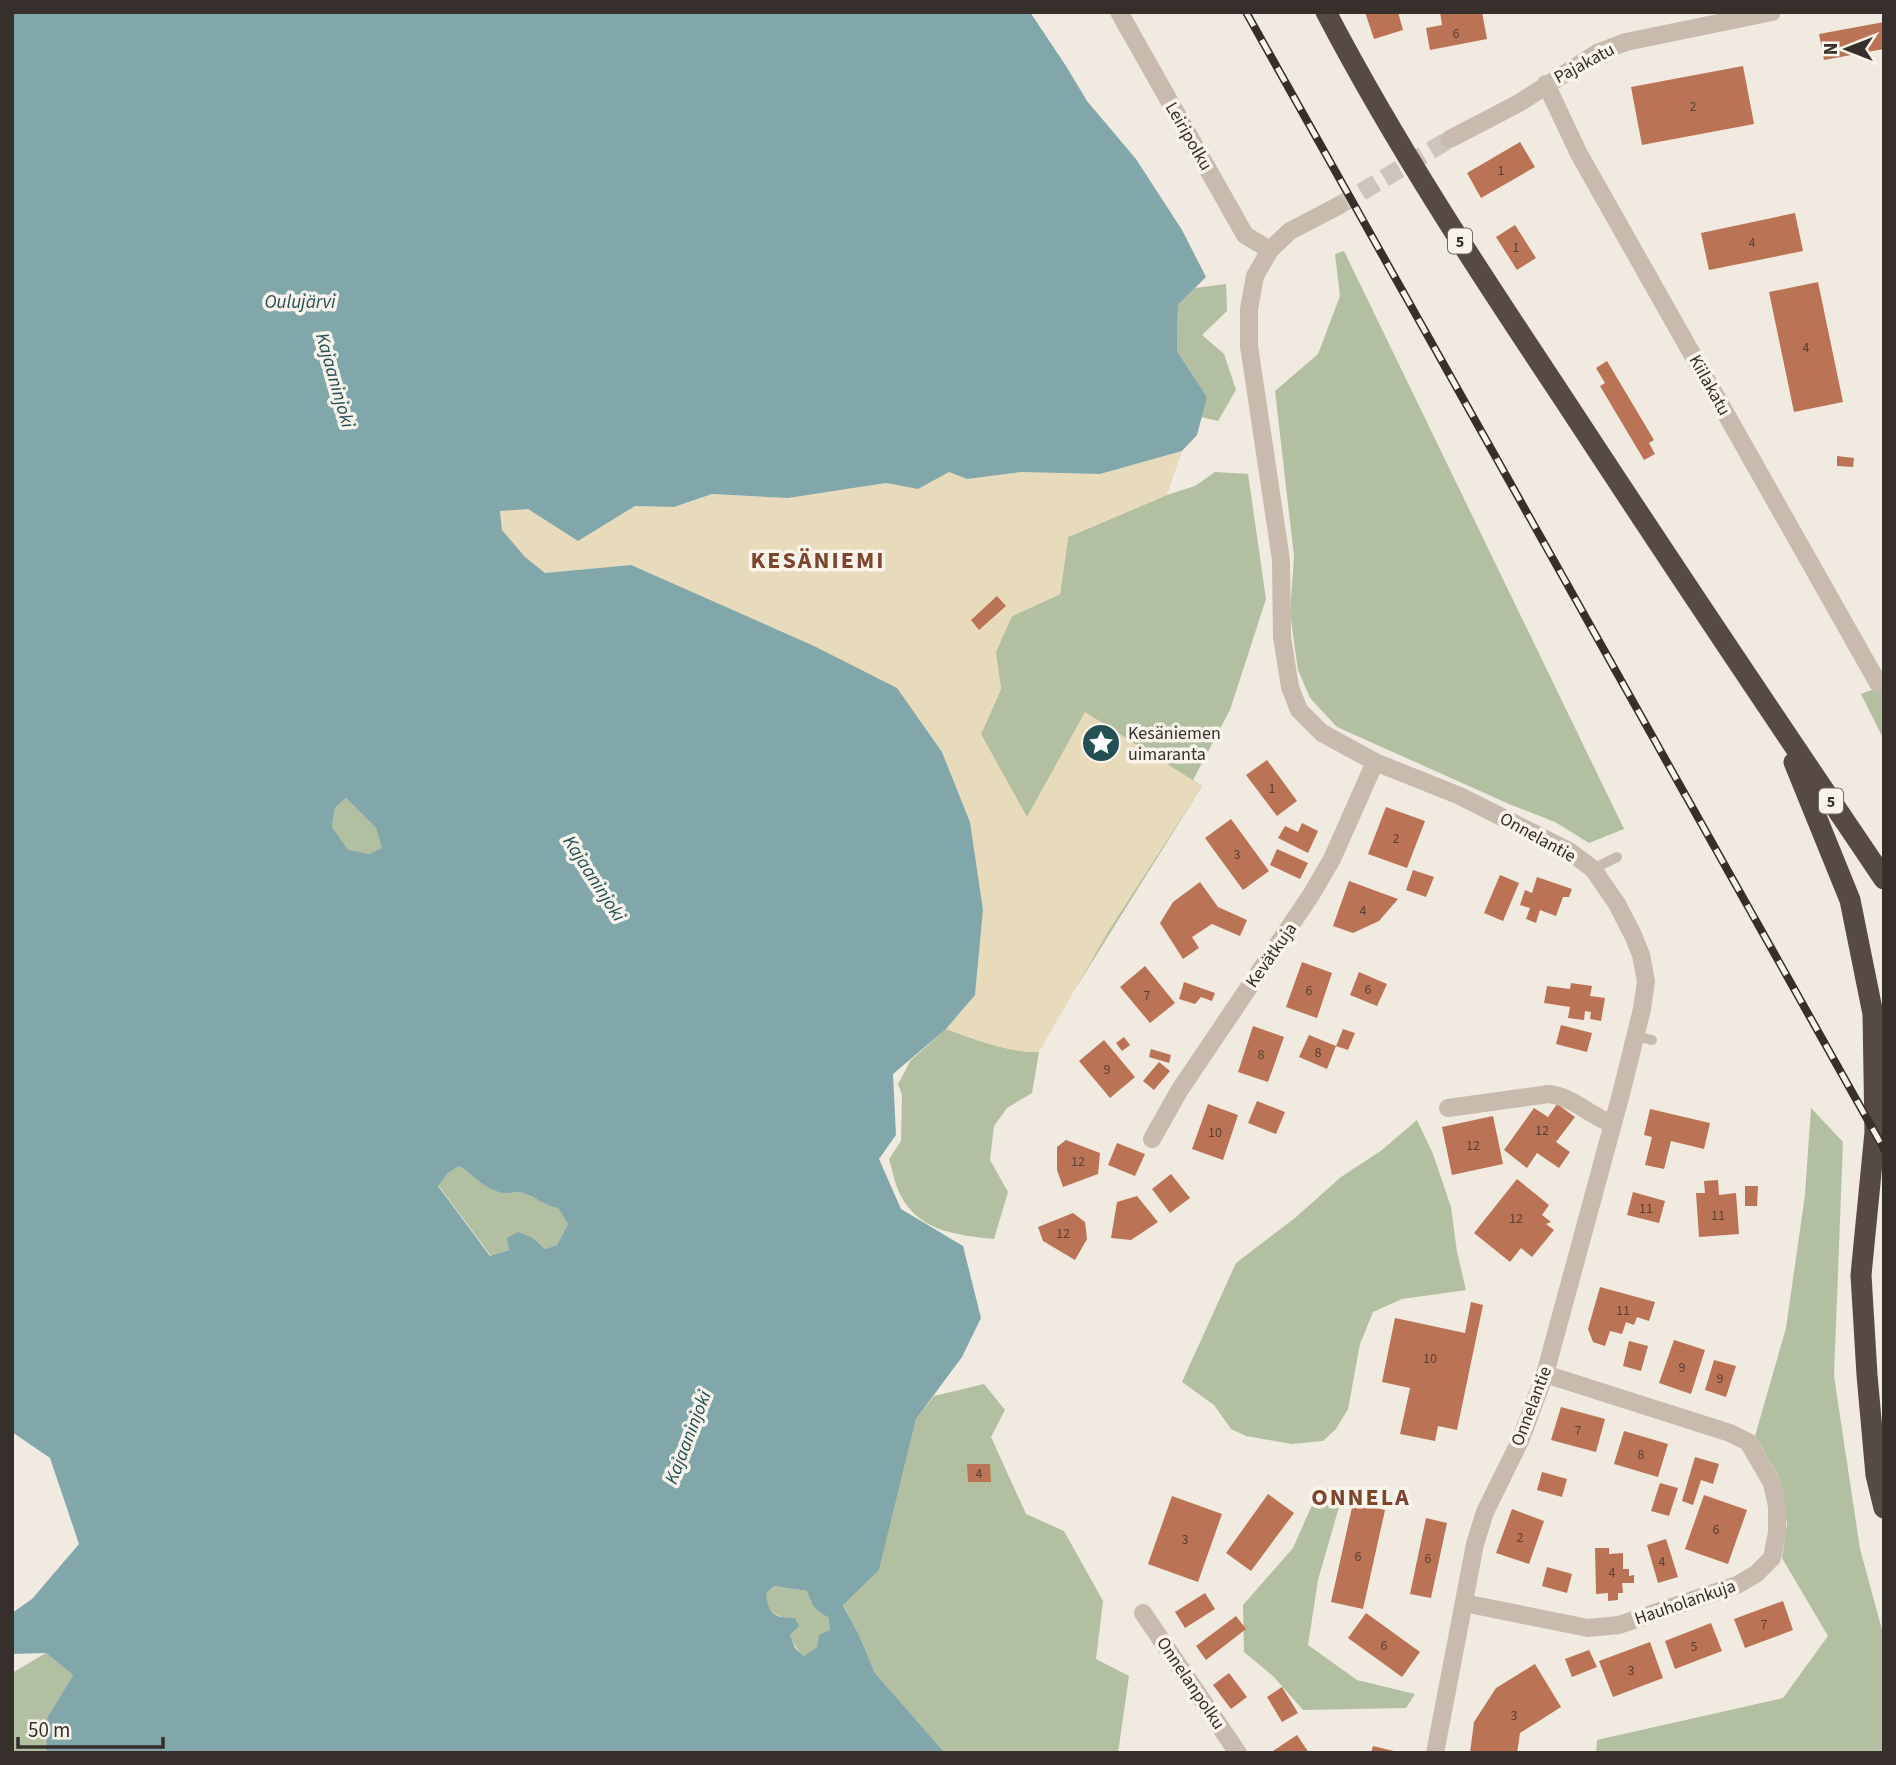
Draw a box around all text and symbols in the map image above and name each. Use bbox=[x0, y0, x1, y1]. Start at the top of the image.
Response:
north arrow bbox=[1812, 14, 1882, 84]
house number: 6 bbox=[1453, 24, 1460, 44]
street label: Pajakatu bbox=[1549, 37, 1619, 90]
text: N bbox=[1818, 43, 1845, 55]
street label: Leiripolku bbox=[1159, 97, 1218, 175]
house number: 2 bbox=[1690, 97, 1697, 117]
house number: 1 bbox=[1498, 161, 1505, 181]
road number: 5 bbox=[1448, 229, 1472, 254]
house number: 4 bbox=[1749, 233, 1756, 253]
house number: 1 bbox=[1513, 238, 1520, 258]
water label: Oulujärvi bbox=[265, 289, 336, 316]
water label: Kajaaninjoki bbox=[308, 330, 361, 432]
house number: 4 bbox=[1803, 338, 1810, 358]
street label: Kiilakatu bbox=[1683, 350, 1737, 420]
district label: KESÄNIEMI bbox=[751, 543, 885, 578]
place label: Kesäniemen uimaranta bbox=[1128, 721, 1221, 767]
place icon: Kesäniemen uimaranta bbox=[1080, 722, 1122, 764]
house number: 1 bbox=[1269, 779, 1276, 799]
road number: 5 bbox=[1819, 788, 1843, 814]
street label: Onnelantie bbox=[1495, 806, 1580, 869]
house number: 2 bbox=[1393, 829, 1400, 849]
water label: Kajaaninjoki bbox=[556, 830, 632, 928]
house number: 3 bbox=[1234, 845, 1241, 865]
house number: 4 bbox=[1360, 901, 1367, 921]
street label: Kevätkuja bbox=[1240, 918, 1303, 993]
house number: 6 bbox=[1365, 980, 1372, 1000]
house number: 6 bbox=[1306, 981, 1313, 1001]
house number: 7 bbox=[1144, 986, 1151, 1006]
house number: 8 bbox=[1315, 1043, 1322, 1063]
house number: 8 bbox=[1258, 1045, 1265, 1065]
house number: 9 bbox=[1104, 1060, 1111, 1080]
house number: 12 bbox=[1535, 1121, 1549, 1141]
house number: 10 bbox=[1208, 1123, 1222, 1143]
house number: 12 bbox=[1466, 1136, 1480, 1156]
house number: 12 bbox=[1071, 1152, 1085, 1172]
house number: 11 bbox=[1639, 1199, 1653, 1219]
house number: 11 bbox=[1711, 1206, 1725, 1226]
house number: 12 bbox=[1509, 1209, 1523, 1229]
house number: 12 bbox=[1056, 1224, 1070, 1244]
house number: 11 bbox=[1616, 1301, 1630, 1321]
house number: 10 bbox=[1423, 1349, 1437, 1369]
house number: 9 bbox=[1679, 1358, 1686, 1378]
street label: Onnelantie bbox=[1505, 1363, 1558, 1450]
house number: 9 bbox=[1717, 1369, 1724, 1389]
water label: Kajaaninjoki bbox=[658, 1387, 719, 1488]
house number: 7 bbox=[1575, 1421, 1582, 1441]
house number: 8 bbox=[1638, 1445, 1645, 1465]
house number: 4 bbox=[976, 1464, 983, 1484]
district label: ONNELA bbox=[1311, 1480, 1411, 1515]
house number: 6 bbox=[1713, 1520, 1720, 1540]
house number: 2 bbox=[1517, 1528, 1524, 1548]
house number: 3 bbox=[1182, 1530, 1189, 1550]
house number: 6 bbox=[1355, 1547, 1362, 1567]
house number: 6 bbox=[1425, 1549, 1432, 1569]
house number: 4 bbox=[1659, 1552, 1666, 1572]
house number: 4 bbox=[1609, 1563, 1616, 1583]
street label: Hauholankuja bbox=[1631, 1573, 1739, 1631]
house number: 7 bbox=[1761, 1615, 1768, 1635]
street label: Onnelanpolku bbox=[1150, 1632, 1231, 1735]
house number: 6 bbox=[1381, 1636, 1388, 1656]
house number: 5 bbox=[1691, 1637, 1698, 1657]
house number: 3 bbox=[1628, 1661, 1635, 1681]
scale bar bbox=[18, 1706, 163, 1750]
house number: 3 bbox=[1511, 1706, 1518, 1726]
text: 50 m bbox=[28, 1715, 70, 1745]

